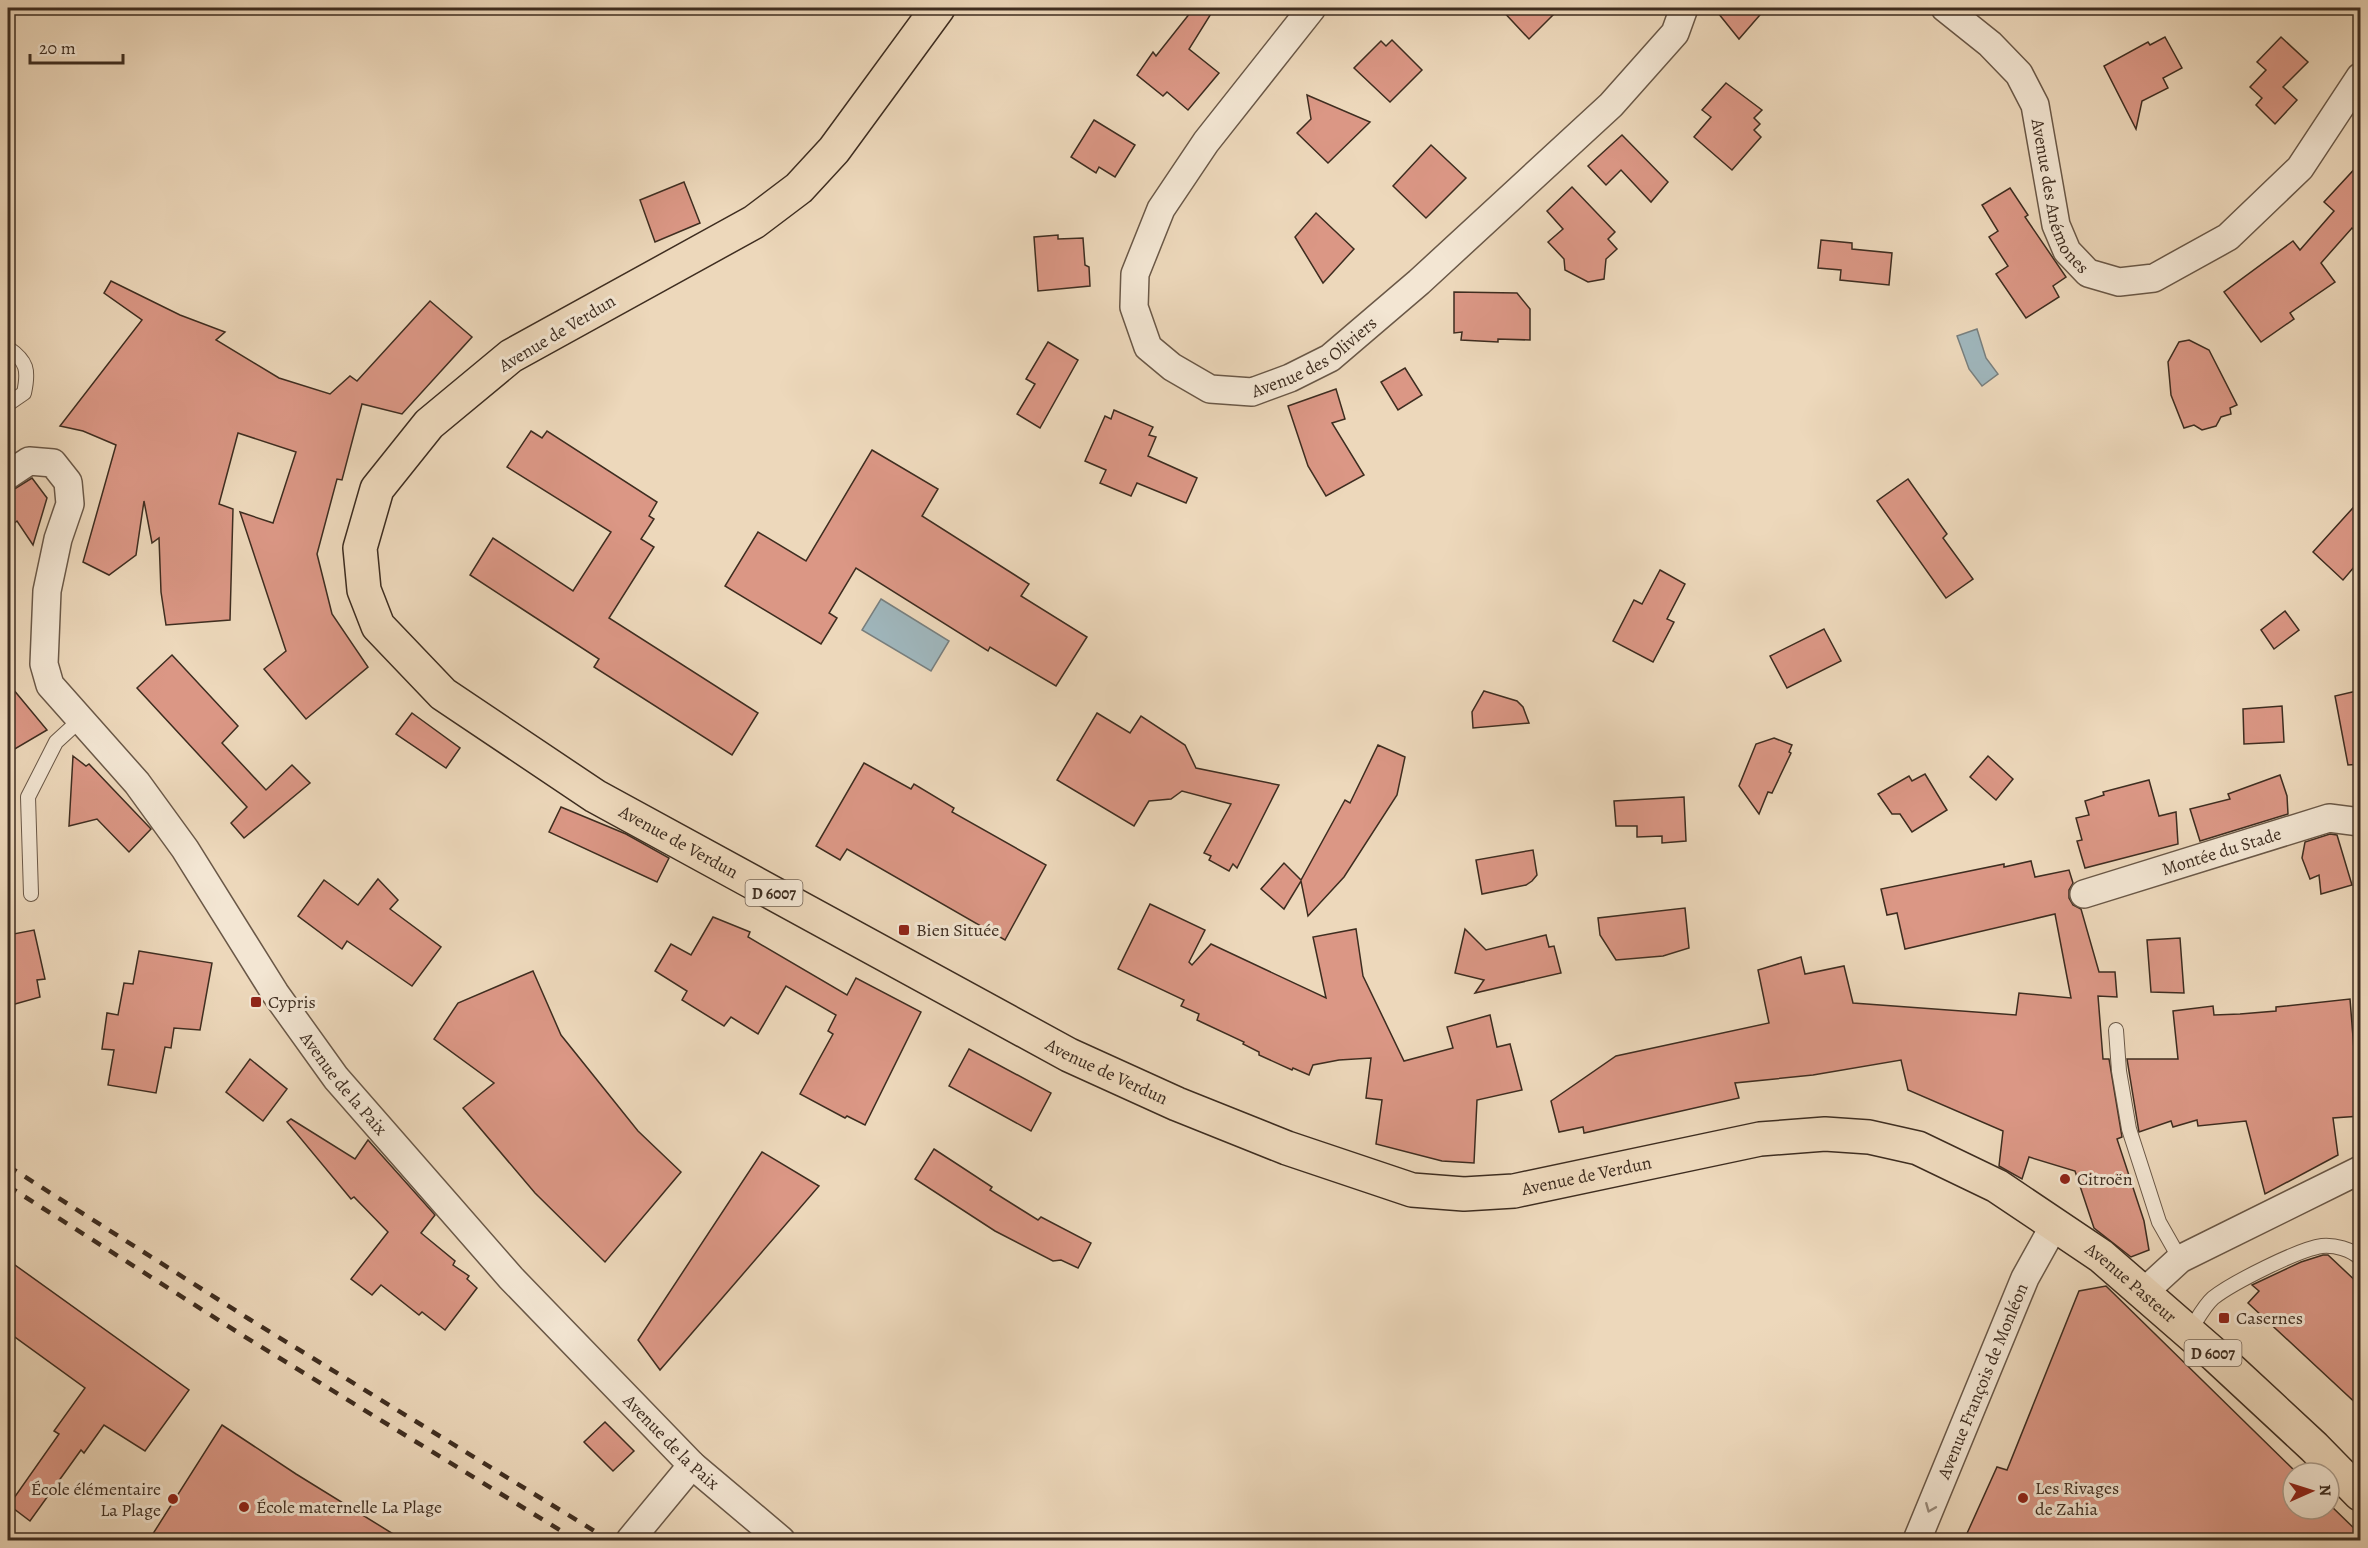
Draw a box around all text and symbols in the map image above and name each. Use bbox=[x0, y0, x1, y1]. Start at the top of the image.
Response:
scale bar bbox=[30, 27, 123, 65]
text: 20 m bbox=[39, 36, 76, 60]
street label: Avenue des Anémones bbox=[2025, 116, 2094, 279]
street label: Avenue de Verdun bbox=[493, 289, 620, 378]
street label: Avenue des Oliviers bbox=[1247, 311, 1382, 404]
street label: Avenue de Verdun bbox=[614, 799, 743, 884]
street label: Montée du Stade bbox=[2159, 821, 2284, 881]
road number: D 6007 bbox=[746, 880, 802, 906]
place label: Bien Située bbox=[916, 918, 999, 942]
marker: Bien Située bbox=[897, 923, 911, 937]
place label: Cypris bbox=[268, 990, 316, 1014]
marker: Cypris bbox=[249, 995, 263, 1009]
street label: Avenue de la Paix bbox=[294, 1026, 393, 1141]
street label: Avenue de Verdun bbox=[1040, 1032, 1172, 1110]
street label: Avenue de Verdun bbox=[1518, 1150, 1654, 1201]
place label: Citroën bbox=[2077, 1167, 2133, 1191]
marker: Citroën bbox=[2058, 1172, 2072, 1186]
street label: Avenue Pasteur bbox=[2080, 1236, 2182, 1328]
street label: Avenue François de Monléon bbox=[1931, 1279, 2034, 1483]
place label: Casernes bbox=[2236, 1306, 2303, 1330]
marker: Casernes bbox=[2217, 1311, 2231, 1325]
road number: D 6007 bbox=[2184, 1340, 2242, 1366]
street label: Avenue de la Paix bbox=[617, 1388, 725, 1495]
north arrow bbox=[2281, 1461, 2341, 1521]
place label: Les Rivages de Zahia bbox=[2035, 1476, 2119, 1521]
place label: École élémentaire La Plage bbox=[31, 1477, 161, 1522]
text: N bbox=[2314, 1484, 2336, 1497]
marker: Les Rivages de Zahia bbox=[2016, 1491, 2030, 1505]
marker: École élémentaire La Plage bbox=[166, 1492, 180, 1506]
place label: École maternelle La Plage bbox=[256, 1495, 442, 1519]
marker: École maternelle La Plage bbox=[237, 1500, 251, 1514]
one-way arrow bbox=[1925, 1502, 1937, 1513]

